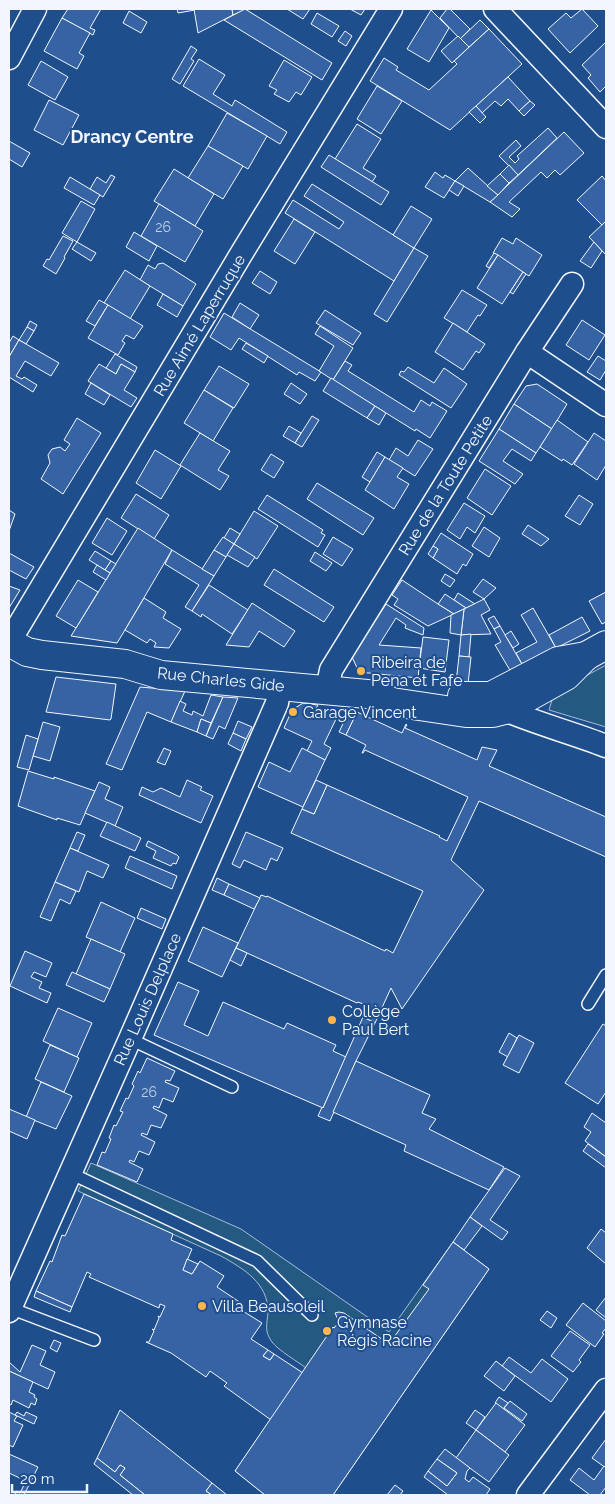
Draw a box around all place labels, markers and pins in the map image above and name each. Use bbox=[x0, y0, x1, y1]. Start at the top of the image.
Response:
place label: Ribeira de Pena et Fafe bbox=[371, 653, 463, 690]
marker: Ribeira de Pena et Fafe bbox=[355, 665, 367, 677]
place label: Garage Vincent bbox=[303, 703, 417, 722]
marker: Garage Vincent bbox=[287, 706, 299, 718]
place label: Collège Paul Bert bbox=[342, 1002, 410, 1039]
marker: Collège Paul Bert bbox=[326, 1014, 338, 1026]
place label: Villa Beausoleil bbox=[212, 1297, 326, 1316]
marker: Villa Beausoleil bbox=[196, 1300, 208, 1312]
place label: Gymnase Régis Racine bbox=[337, 1313, 432, 1350]
marker: Gymnase Régis Racine bbox=[321, 1325, 333, 1337]

